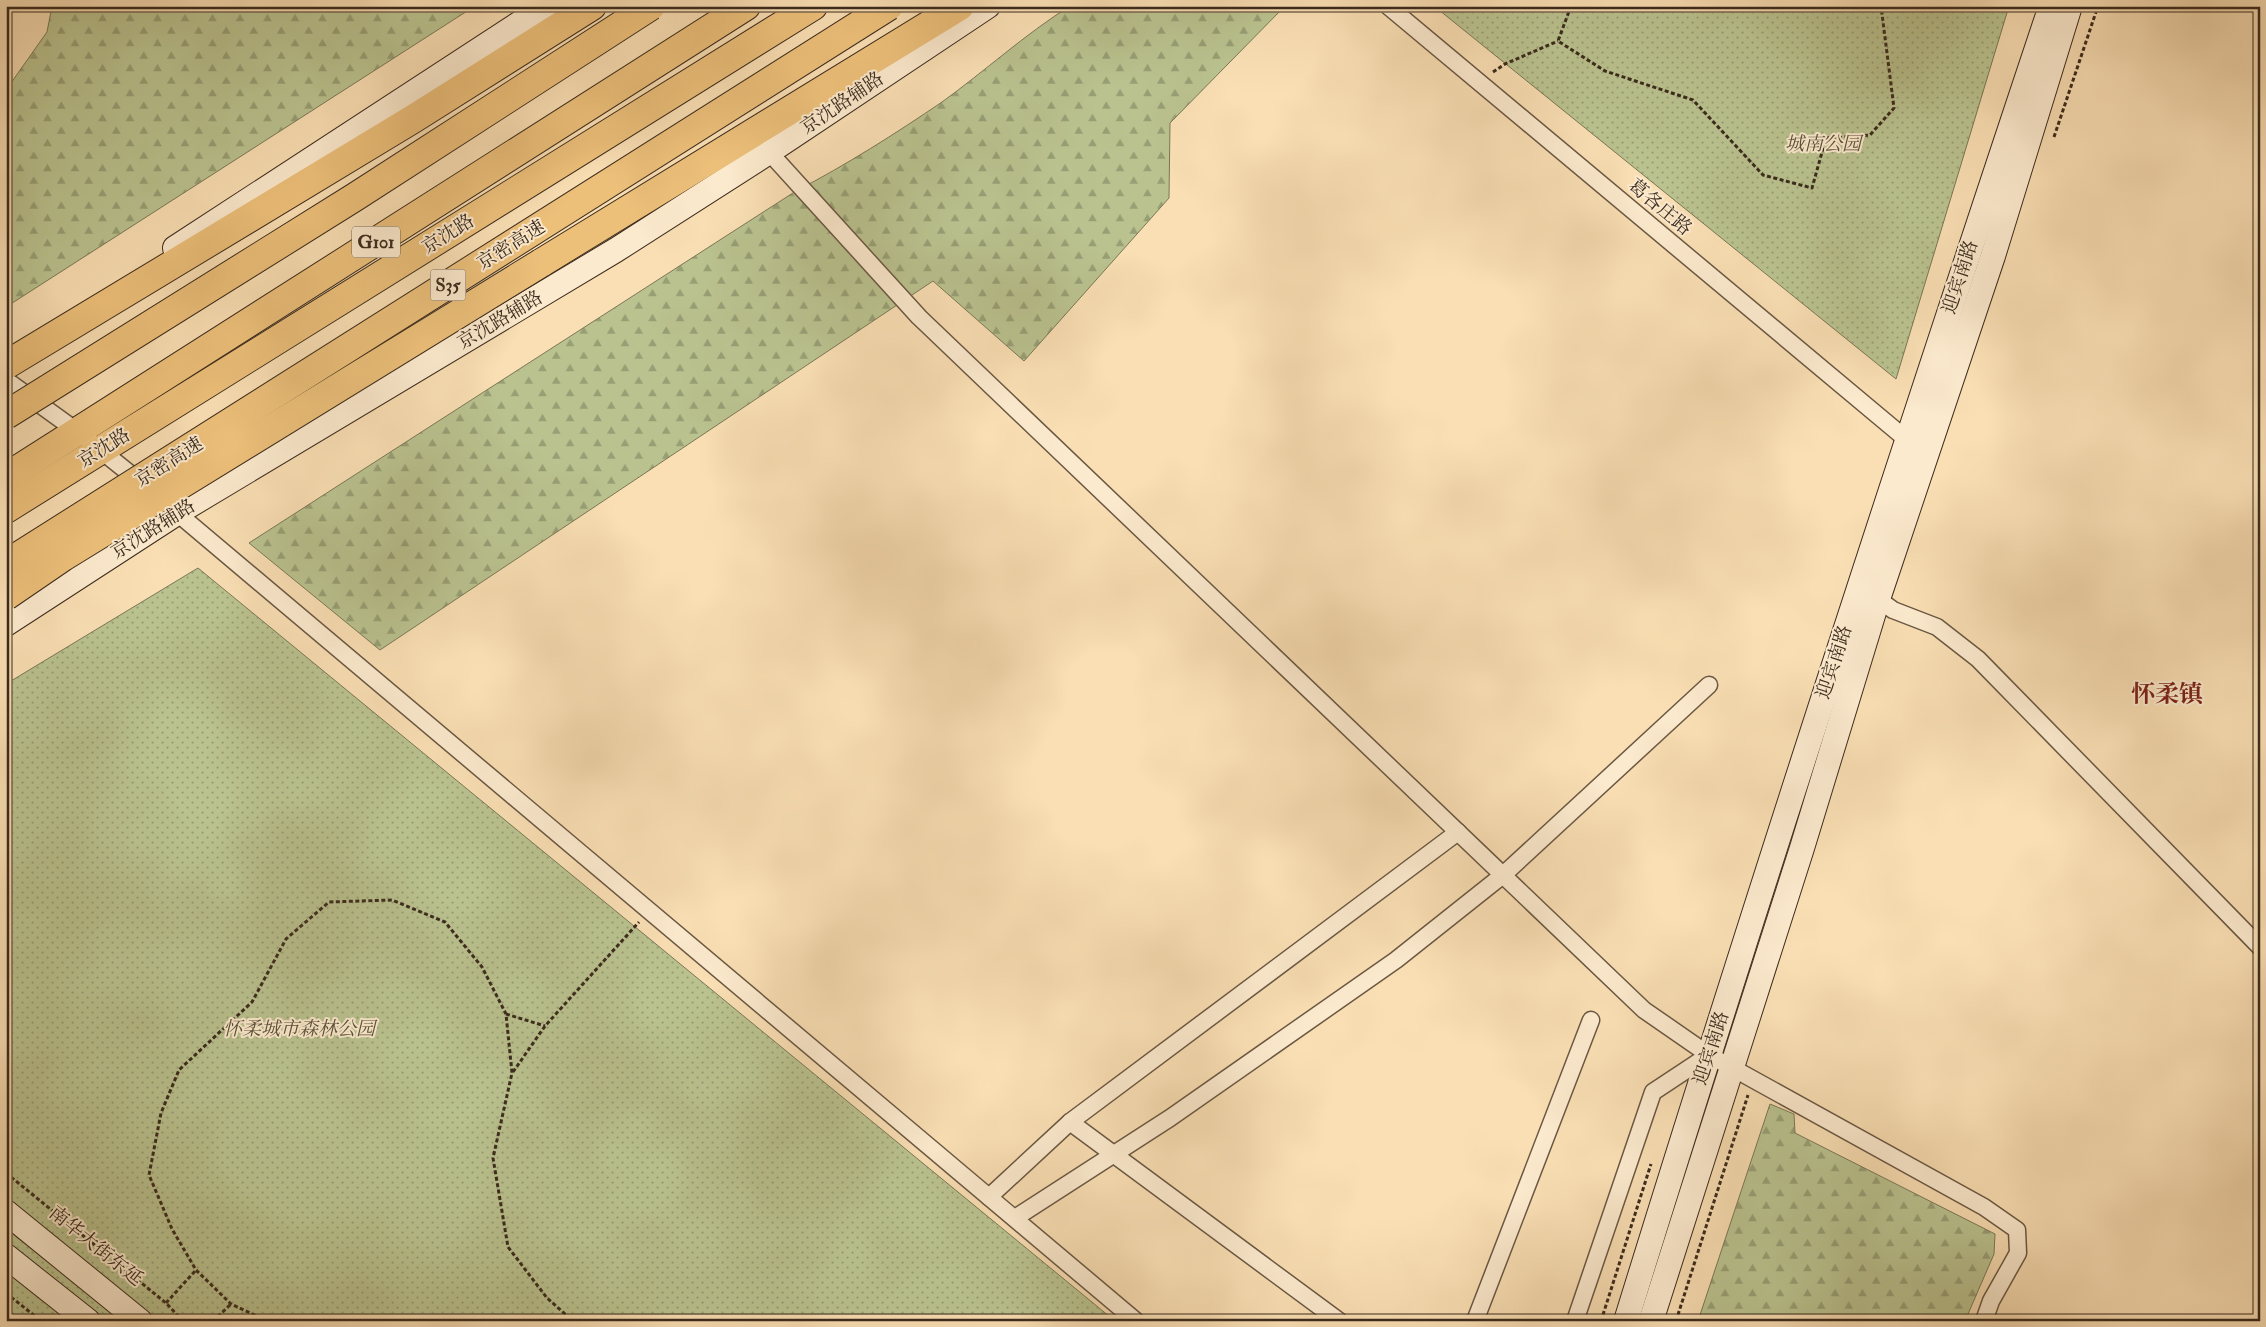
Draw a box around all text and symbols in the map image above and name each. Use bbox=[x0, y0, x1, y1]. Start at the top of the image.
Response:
street label: 京沈路辅路 bbox=[796, 66, 888, 140]
park label: 城南公园 bbox=[1785, 132, 1864, 156]
street label: 葛各庄路 bbox=[1623, 173, 1697, 241]
street label: 京沈路 bbox=[417, 209, 479, 259]
street label: 京密高速 bbox=[472, 215, 550, 275]
road number: G101 bbox=[352, 226, 400, 258]
street label: 迎宾南路 bbox=[1937, 237, 1983, 317]
road number: S35 bbox=[430, 270, 466, 300]
street label: 京沈路辅路 bbox=[453, 285, 547, 355]
street label: 京沈路 bbox=[73, 423, 135, 473]
street label: 京密高速 bbox=[130, 432, 208, 492]
street label: 京沈路辅路 bbox=[106, 494, 200, 564]
street label: 迎宾南路 bbox=[1811, 622, 1857, 702]
district label: 怀柔镇 bbox=[2131, 679, 2203, 710]
street label: 迎宾南路 bbox=[1688, 1008, 1734, 1088]
park label: 怀柔城市森林公园 bbox=[223, 1017, 378, 1041]
street label: 南华大街东延 bbox=[44, 1201, 148, 1291]

